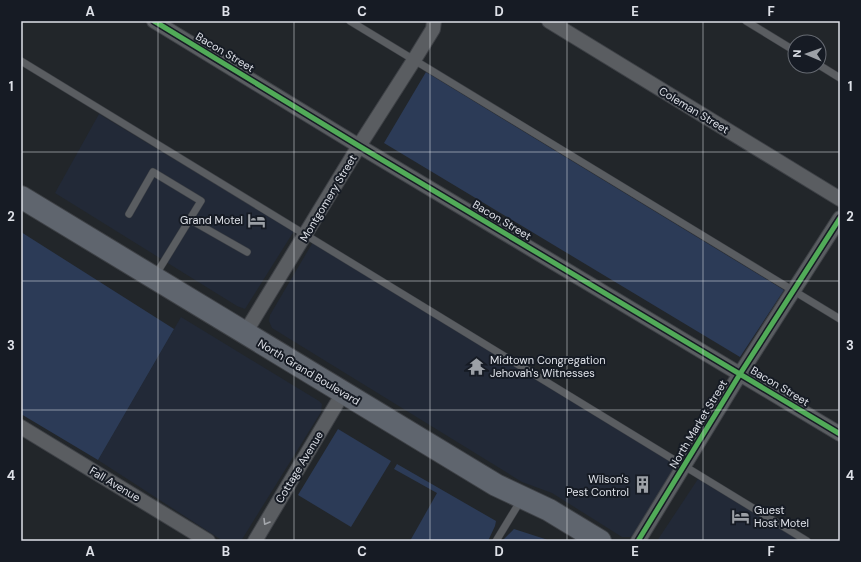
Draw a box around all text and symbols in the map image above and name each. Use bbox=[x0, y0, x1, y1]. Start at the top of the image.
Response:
text: A bbox=[85, 3, 95, 20]
text: B bbox=[222, 3, 230, 20]
text: C bbox=[357, 3, 367, 20]
text: D bbox=[494, 3, 504, 20]
text: E bbox=[631, 3, 639, 20]
text: F bbox=[767, 3, 775, 20]
street label: Bacon Street bbox=[193, 29, 257, 75]
north arrow bbox=[787, 34, 827, 74]
text: N bbox=[790, 49, 804, 58]
text: 1 bbox=[9, 78, 13, 95]
text: 1 bbox=[848, 78, 852, 95]
street label: Coleman Street bbox=[656, 84, 732, 136]
street label: Montgomery Street bbox=[296, 152, 360, 244]
street label: Bacon Street bbox=[470, 197, 534, 243]
text: 2 bbox=[7, 208, 15, 225]
text: 2 bbox=[846, 208, 854, 225]
hotel icon: Grand Motel bbox=[246, 210, 266, 230]
place label: Grand Motel bbox=[180, 213, 243, 227]
street label: North Grand Boulevard bbox=[255, 336, 363, 408]
text: 3 bbox=[7, 337, 15, 354]
text: 3 bbox=[846, 337, 854, 354]
place label: Midtown Congregation Jehovah's Witnesses bbox=[490, 353, 606, 380]
temple icon: Midtown Congregation Jehovah's Witnesses bbox=[467, 356, 487, 376]
street label: Bacon Street bbox=[748, 363, 812, 409]
street label: North Market Street bbox=[666, 377, 730, 471]
street label: Cottage Avenue bbox=[272, 429, 326, 505]
street label: Fall Avenue bbox=[87, 463, 143, 505]
text: 4 bbox=[7, 467, 15, 484]
text: 4 bbox=[846, 467, 854, 484]
place label: Wilson's Pest Control bbox=[566, 472, 629, 499]
building icon: Wilson's Pest Control bbox=[632, 475, 652, 495]
place label: Guest Host Motel bbox=[754, 503, 809, 530]
hotel icon: Guest Host Motel bbox=[731, 506, 751, 526]
one-way arrow bbox=[263, 518, 271, 525]
text: A bbox=[85, 543, 95, 560]
text: B bbox=[222, 543, 230, 560]
text: C bbox=[357, 543, 367, 560]
text: D bbox=[494, 543, 504, 560]
text: E bbox=[631, 543, 639, 560]
text: F bbox=[767, 543, 775, 560]

